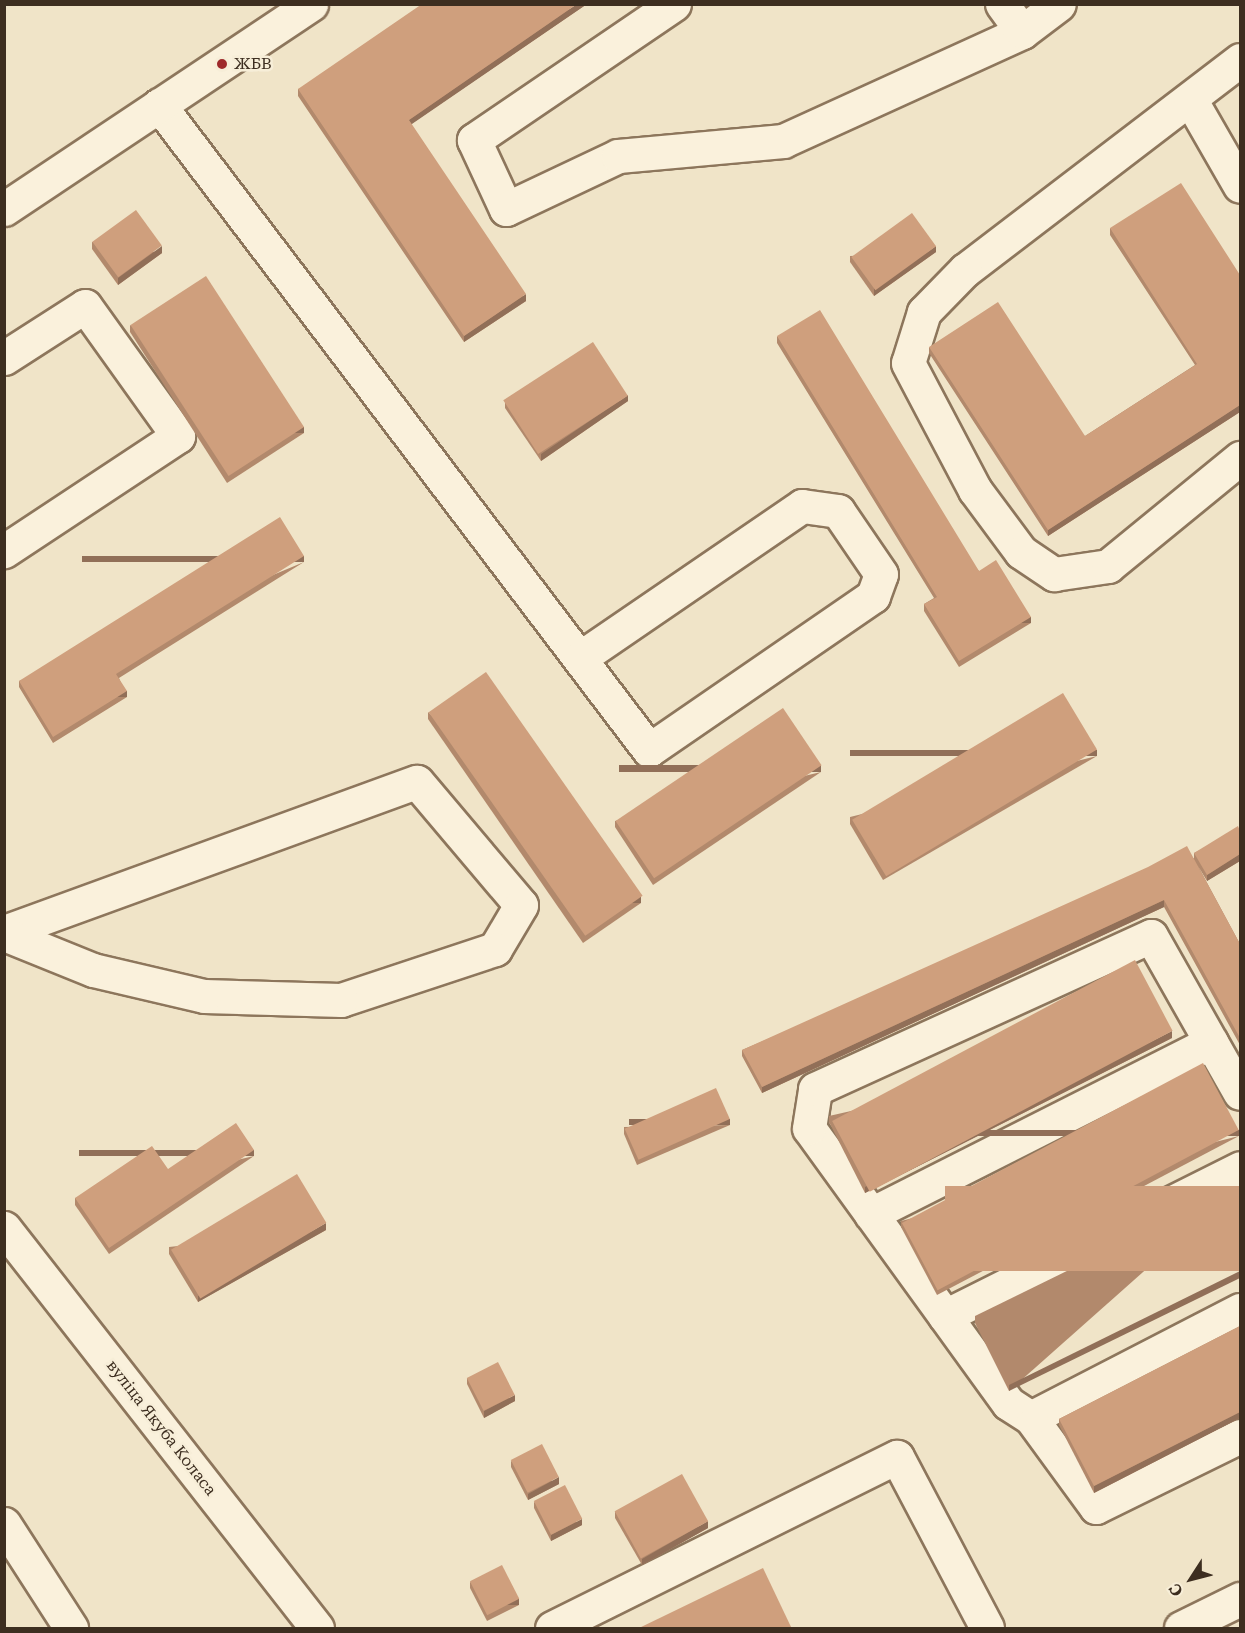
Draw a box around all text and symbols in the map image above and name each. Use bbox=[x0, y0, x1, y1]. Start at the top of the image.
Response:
place label: ЖБВ bbox=[234, 54, 272, 74]
marker: ЖБВ bbox=[215, 57, 229, 71]
street label: вуліца Якуба Коласа bbox=[102, 1356, 220, 1500]
north arrow bbox=[1161, 1549, 1221, 1609]
text: С bbox=[1165, 1580, 1187, 1600]

